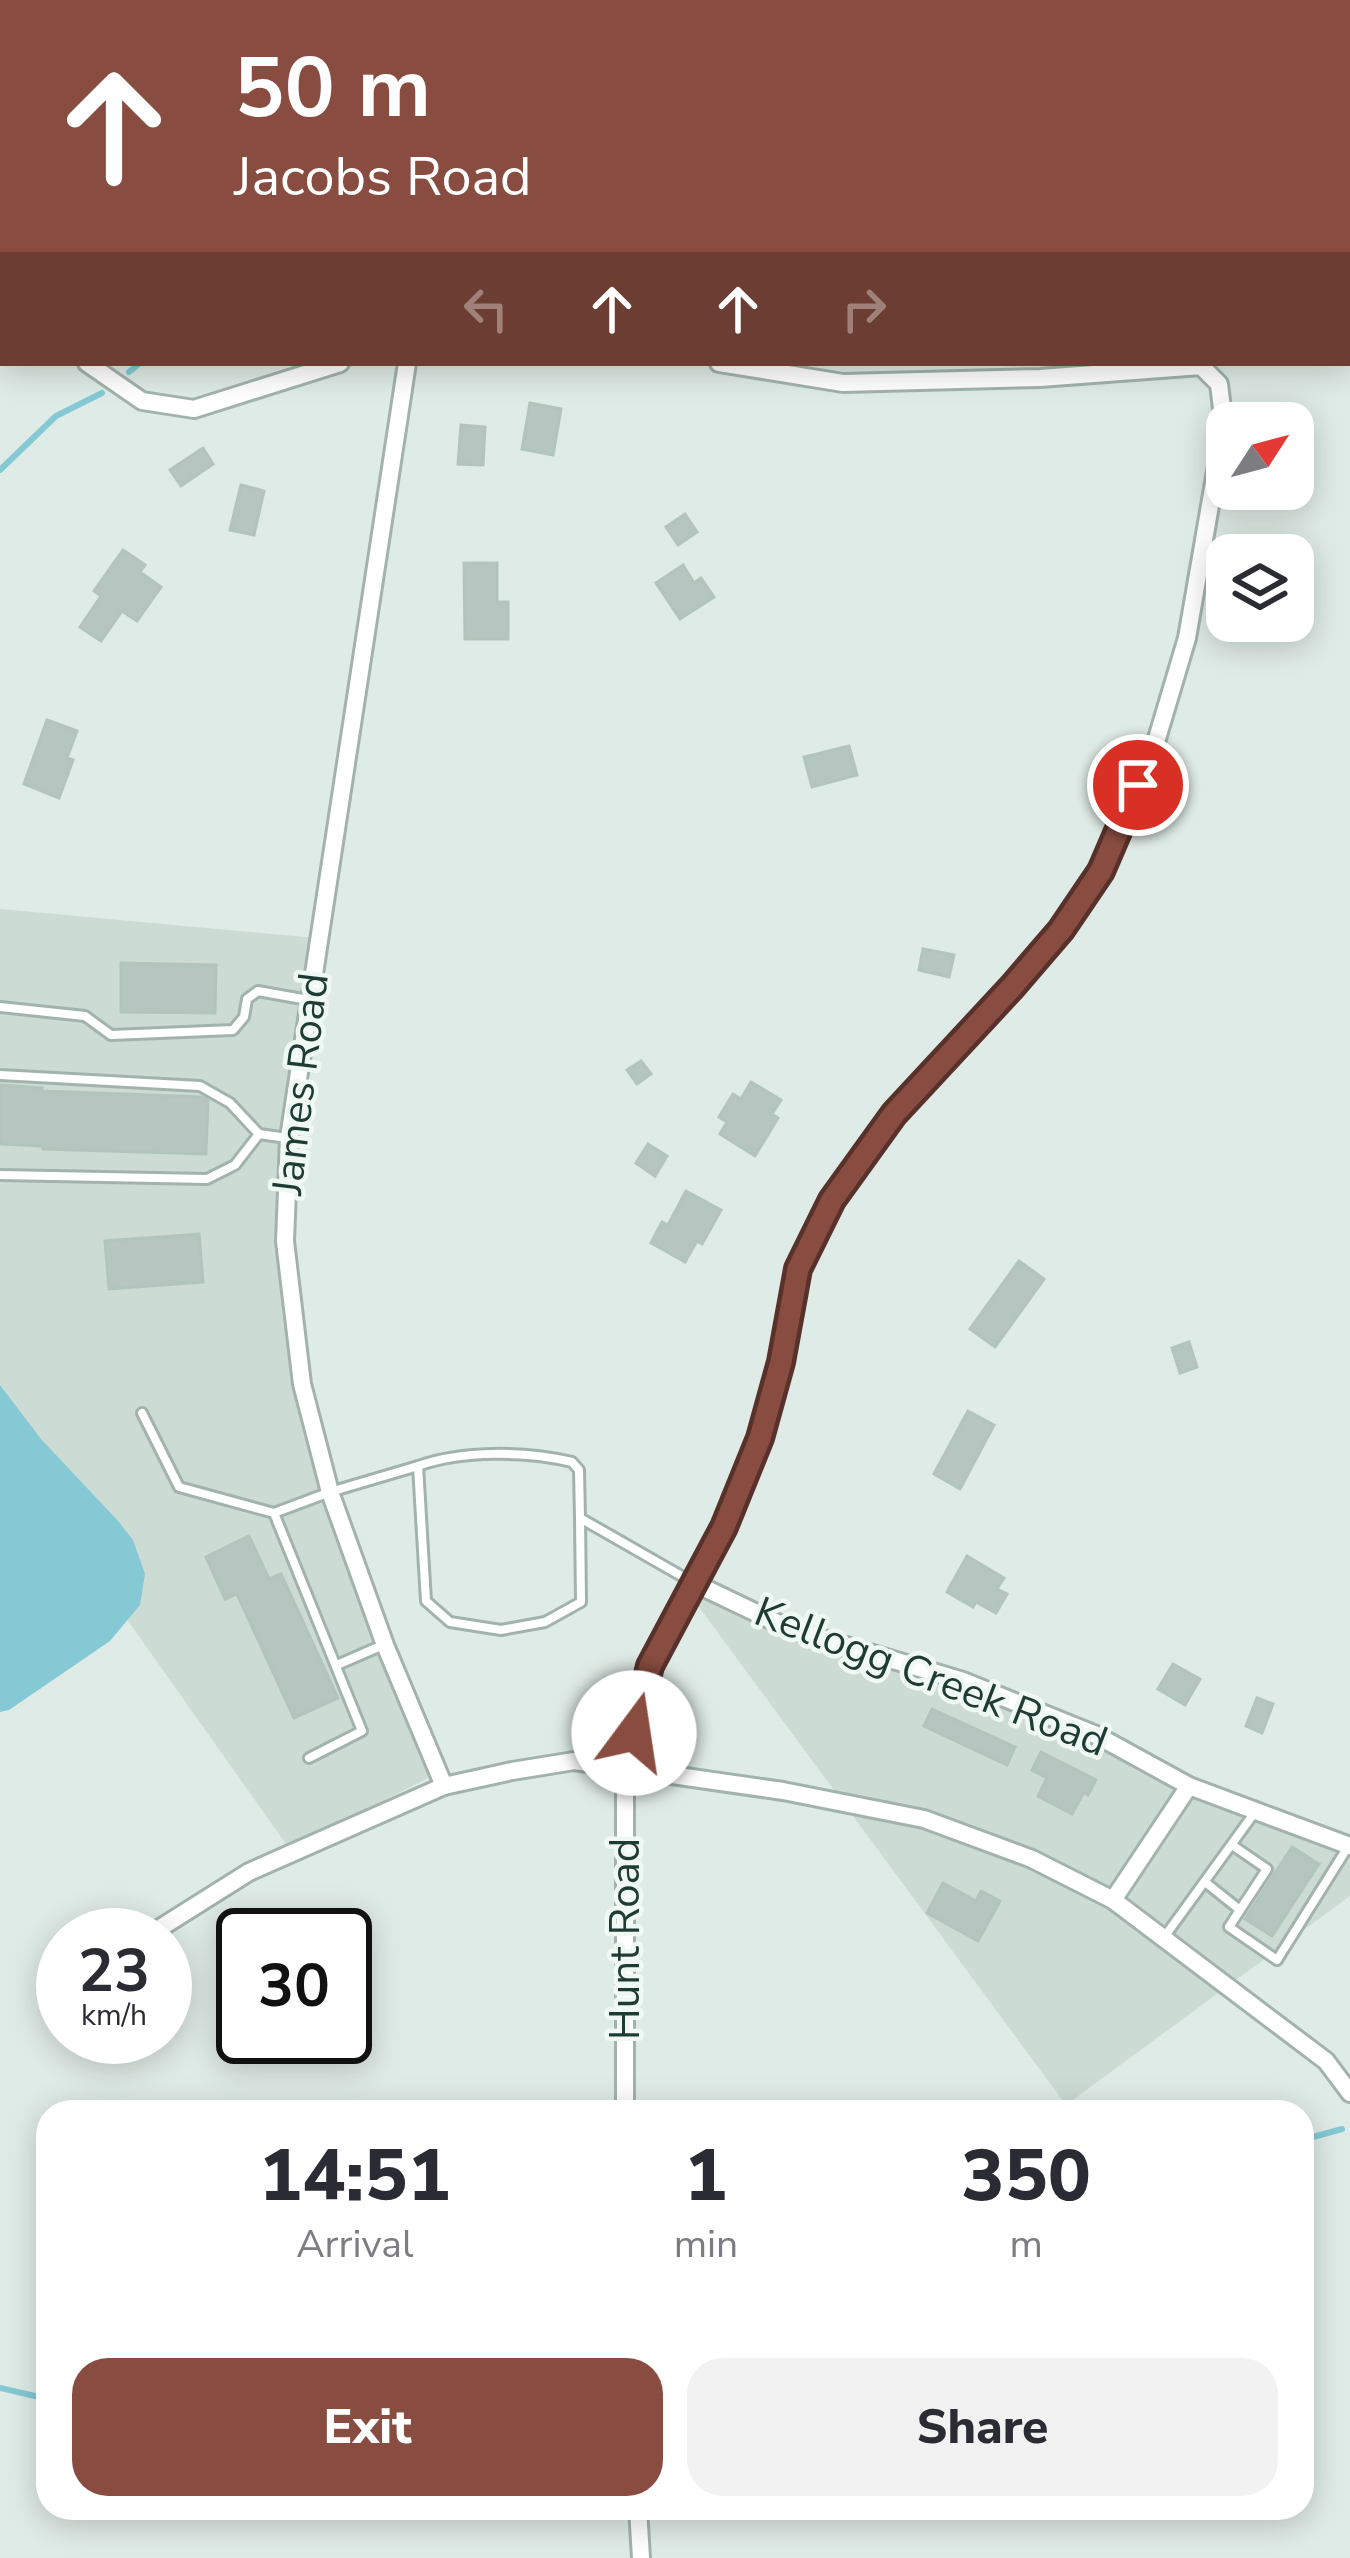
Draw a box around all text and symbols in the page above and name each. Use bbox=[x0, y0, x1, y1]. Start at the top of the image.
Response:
text: 50 m bbox=[234, 31, 431, 146]
icon: ahead bbox=[36, 48, 192, 204]
text: Jacobs Road bbox=[234, 140, 532, 214]
icon: left bbox=[453, 276, 519, 342]
icon: ahead bbox=[579, 276, 645, 342]
icon: ahead bbox=[705, 276, 771, 342]
icon: right bbox=[831, 276, 897, 342]
north arrow bbox=[1206, 402, 1314, 510]
map controls bbox=[1206, 402, 1314, 642]
button: layers bbox=[1206, 534, 1314, 642]
pin bbox=[1087, 734, 1189, 836]
icon: arrive bbox=[1105, 752, 1171, 818]
street label: James Road bbox=[259, 970, 343, 1199]
street label: Kellogg Creek Road bbox=[746, 1583, 1116, 1771]
position arrow bbox=[571, 1670, 697, 1796]
street label: Hunt Road bbox=[597, 1838, 654, 2040]
speed limit sign: 30 bbox=[216, 1908, 372, 2064]
text: 23 bbox=[78, 1930, 150, 2012]
text: km/h bbox=[81, 1995, 147, 2036]
text: 14:51 bbox=[259, 2127, 451, 2225]
text: 1 bbox=[684, 2127, 728, 2225]
text: 350 bbox=[961, 2127, 1091, 2225]
text: Arrival bbox=[296, 2218, 413, 2271]
text: min bbox=[674, 2218, 738, 2271]
text: m bbox=[1009, 2218, 1043, 2271]
button: Exit bbox=[72, 2358, 663, 2496]
button: Share bbox=[687, 2358, 1278, 2496]

